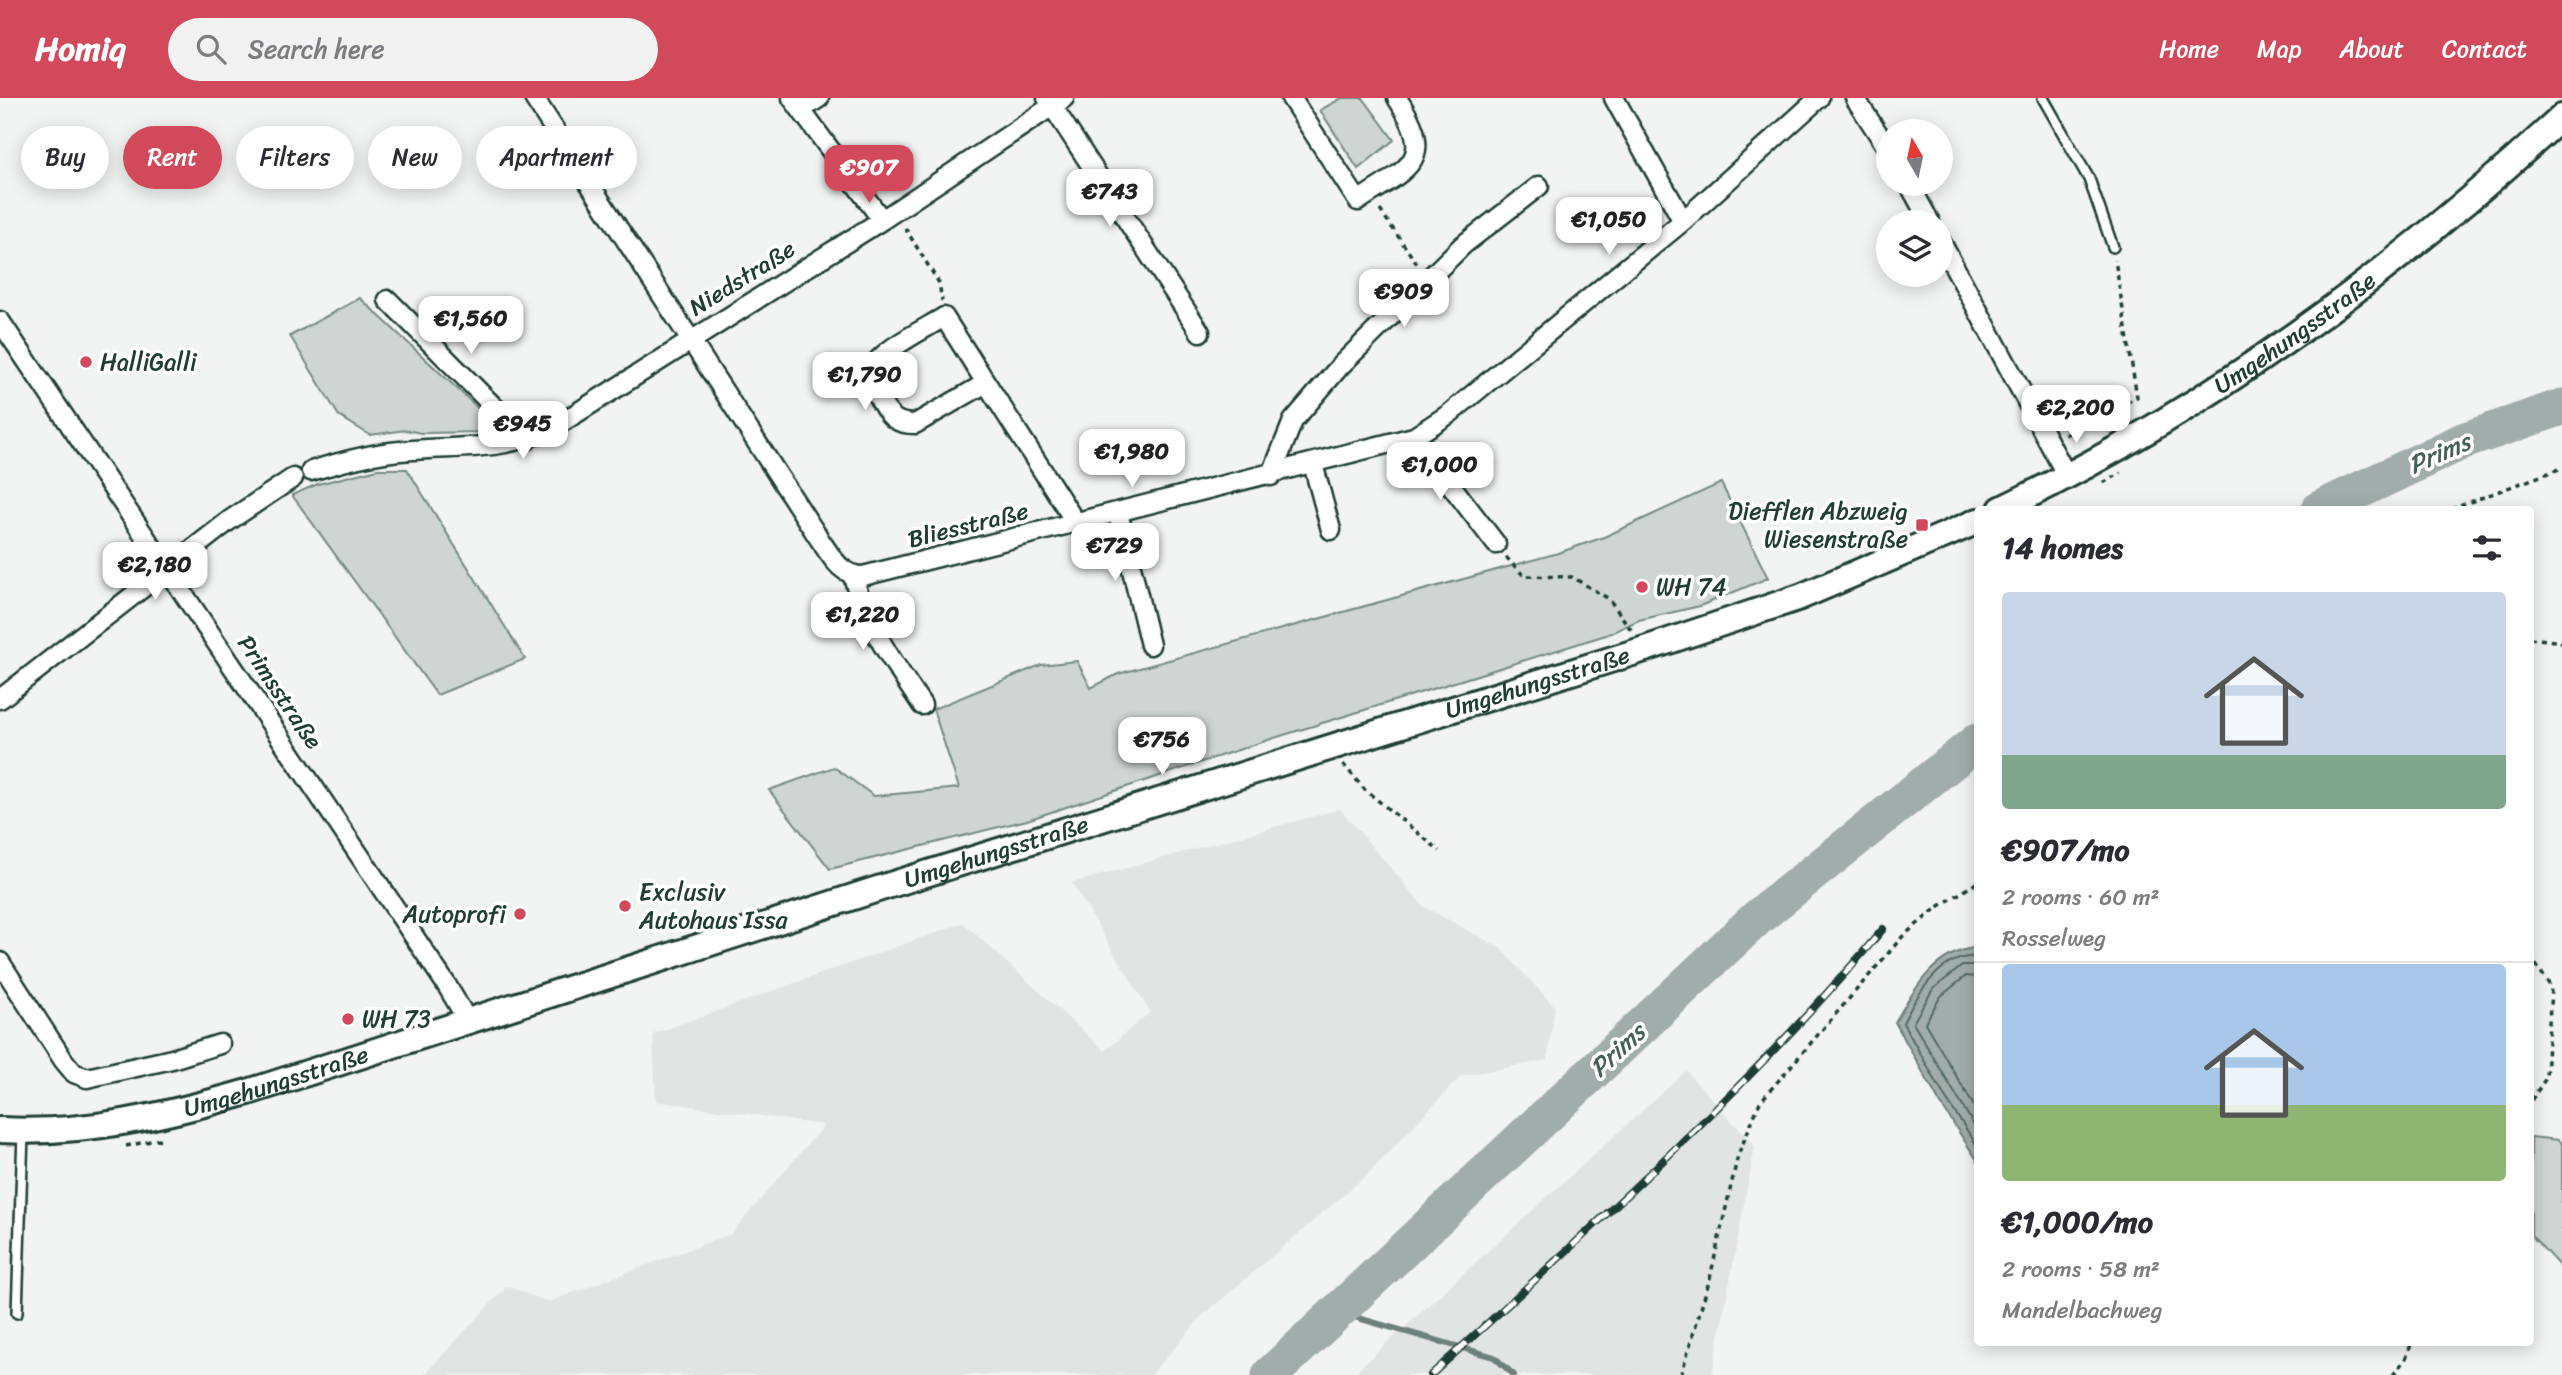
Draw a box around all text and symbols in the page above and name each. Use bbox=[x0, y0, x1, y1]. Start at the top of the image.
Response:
search box bbox=[168, 18, 658, 81]
text: Homiq bbox=[35, 20, 126, 78]
text: Search here bbox=[248, 26, 385, 72]
text: Home bbox=[2159, 28, 2219, 70]
text: Map bbox=[2257, 28, 2301, 70]
text: About bbox=[2339, 28, 2404, 70]
text: Contact bbox=[2442, 28, 2527, 70]
icon: search bbox=[192, 30, 230, 68]
north arrow bbox=[1876, 119, 1953, 196]
map controls bbox=[1876, 119, 1953, 287]
chip: Buy bbox=[21, 126, 109, 189]
chip: Rent bbox=[123, 126, 222, 189]
chip: Filters bbox=[236, 126, 354, 189]
chip: New bbox=[368, 126, 462, 189]
chip: Apartment bbox=[476, 126, 637, 189]
pin: €907 bbox=[828, 146, 910, 205]
text: €907 bbox=[840, 147, 898, 188]
pin: €743 bbox=[1069, 170, 1151, 229]
text: €743 bbox=[1082, 171, 1138, 212]
pin: €1,050 bbox=[1552, 198, 1666, 257]
text: €1,050 bbox=[1572, 199, 1646, 240]
button: layers bbox=[1876, 210, 1953, 287]
street label: Niedstraße bbox=[680, 228, 804, 328]
street label: Umgehungsstraße bbox=[2205, 261, 2385, 406]
pin: €909 bbox=[1363, 270, 1445, 329]
text: €909 bbox=[1375, 271, 1433, 312]
pin: €1,560 bbox=[414, 296, 528, 356]
text: €1,560 bbox=[435, 298, 507, 339]
place label: HalliGalli bbox=[100, 341, 198, 383]
pin: €1,790 bbox=[808, 352, 922, 412]
marker: HalliGalli bbox=[78, 354, 94, 370]
text: €1,790 bbox=[828, 354, 902, 395]
pin: €2,200 bbox=[2019, 386, 2133, 445]
text: €2,200 bbox=[2037, 387, 2115, 428]
pin: €945 bbox=[482, 402, 564, 461]
text: €945 bbox=[494, 403, 552, 444]
water label: Prims bbox=[2400, 418, 2481, 487]
pin: €1,980 bbox=[1075, 430, 1189, 489]
text: €1,980 bbox=[1095, 431, 1169, 472]
pin: €1,000 bbox=[1383, 442, 1497, 502]
text: €1,000 bbox=[1403, 444, 1477, 485]
street label: Bliesstraße bbox=[903, 490, 1033, 560]
place label: Diefflen Abzweig Wiesenstraße bbox=[1728, 490, 1908, 560]
marker: Diefflen Abzweig Wiesenstraße bbox=[1914, 517, 1930, 533]
text: 14 homes bbox=[2002, 521, 2123, 575]
pin: €729 bbox=[1074, 524, 1156, 583]
text: €729 bbox=[1087, 525, 1143, 566]
icon: filters bbox=[2468, 529, 2506, 567]
pin: €2,180 bbox=[98, 542, 212, 602]
text: €2,180 bbox=[118, 544, 192, 585]
place label: WH 74 bbox=[1656, 566, 1726, 608]
marker: WH 74 bbox=[1634, 579, 1650, 595]
pin: €1,220 bbox=[806, 592, 920, 652]
text: €1,220 bbox=[827, 594, 899, 635]
street label: Primsstraße bbox=[226, 626, 334, 758]
street label: Umgehungsstraße bbox=[1440, 634, 1635, 731]
icon: home bbox=[2191, 638, 2317, 764]
pin: €756 bbox=[1121, 718, 1203, 777]
text: €756 bbox=[1134, 719, 1190, 760]
street label: Umgehungsstraße bbox=[899, 803, 1094, 900]
text: €907/mo bbox=[2002, 823, 2130, 877]
place label: Exclusiv Autohaus Issa bbox=[638, 871, 788, 941]
text: 2 rooms · 60 m² bbox=[2002, 877, 2160, 918]
place label: Autoprofi bbox=[402, 893, 507, 935]
marker: Exclusiv Autohaus Issa bbox=[617, 898, 633, 914]
marker: Autoprofi bbox=[512, 906, 528, 922]
text: Rosselweg bbox=[2002, 918, 2106, 959]
place label: WH 73 bbox=[362, 998, 431, 1040]
water label: Prims bbox=[1578, 1009, 1659, 1089]
icon: home bbox=[2191, 1010, 2317, 1136]
marker: WH 73 bbox=[340, 1011, 356, 1027]
street label: Umgehungsstraße bbox=[179, 1033, 374, 1129]
text: €1,000/mo bbox=[2002, 1195, 2153, 1249]
text: 2 rooms · 58 m² bbox=[2002, 1249, 2160, 1290]
text: Mandelbachweg bbox=[2002, 1290, 2162, 1331]

